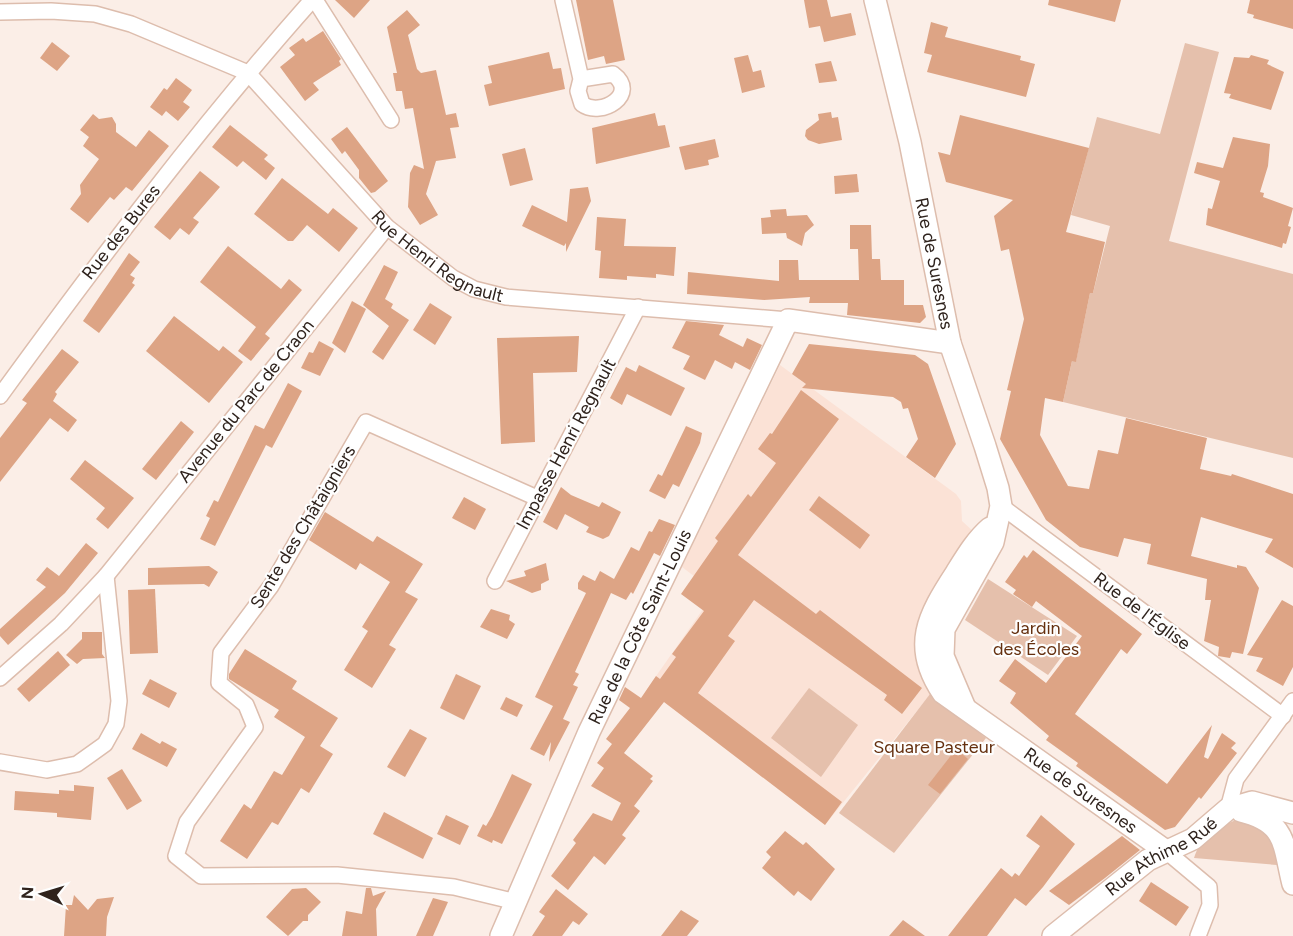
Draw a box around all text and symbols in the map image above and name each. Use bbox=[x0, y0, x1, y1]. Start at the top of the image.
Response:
street label: Rue des Bures bbox=[77, 180, 165, 284]
street label: Rue de Suresnes bbox=[910, 195, 958, 331]
street label: Rue Henri Regnault bbox=[366, 206, 506, 307]
street label: Avenue du Parc de Craon bbox=[173, 315, 319, 487]
street label: Impasse Henri Regnault bbox=[511, 354, 621, 533]
street label: Sente des Châtaigniers bbox=[246, 441, 360, 613]
street label: Rue de la Côte Saint-Louis bbox=[583, 526, 696, 728]
street label: Rue de l'Église bbox=[1089, 567, 1195, 655]
park label: Jardin des Écoles bbox=[993, 617, 1079, 660]
park label: Square Pasteur bbox=[873, 736, 995, 758]
street label: Rue de Suresnes bbox=[1019, 743, 1141, 838]
street label: Rue Athime Rué bbox=[1101, 812, 1222, 901]
north arrow bbox=[12, 864, 72, 924]
text: N bbox=[18, 886, 37, 900]

